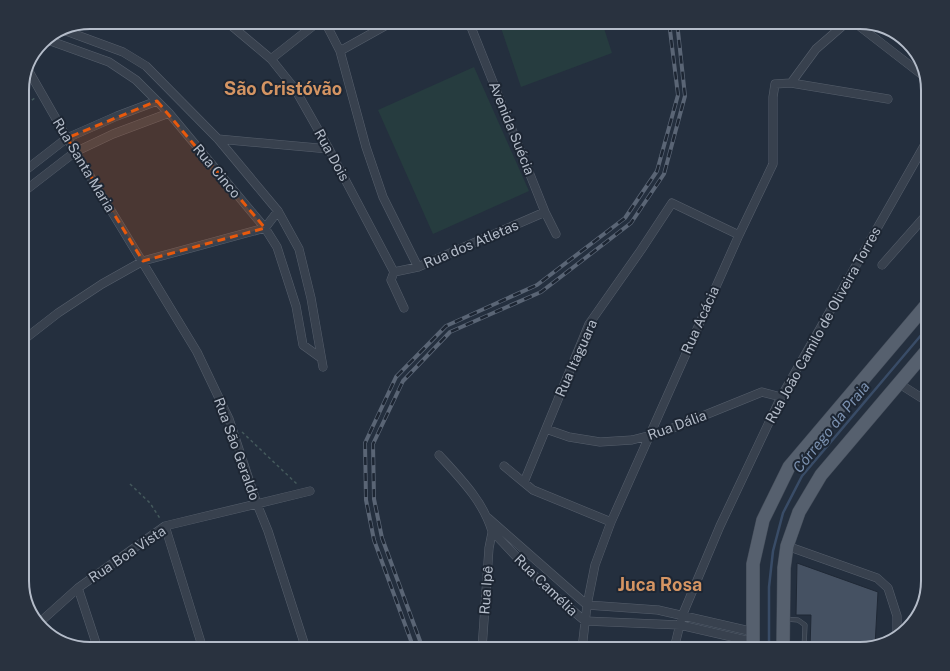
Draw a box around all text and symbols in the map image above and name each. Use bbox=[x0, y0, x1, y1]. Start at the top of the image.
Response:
district label: São Cristóvão bbox=[224, 78, 342, 99]
street label: Avenida Suécia bbox=[486, 79, 538, 177]
street label: Rua Santa Maria bbox=[50, 115, 118, 215]
street label: Rua Dois bbox=[311, 126, 353, 184]
street label: Rua Cinco bbox=[190, 141, 244, 201]
street label: Rua dos Atletas bbox=[421, 217, 521, 271]
street label: Rua João Camilo de Oliveira Torres bbox=[762, 224, 884, 426]
street label: Rua Acácia bbox=[678, 284, 722, 356]
street label: Rua Itaguara bbox=[552, 317, 600, 399]
water label: Córrego da Praia bbox=[789, 378, 873, 476]
street label: Rua São Geraldo bbox=[211, 395, 263, 503]
street label: Rua Dália bbox=[645, 407, 709, 443]
street label: Rua Boa Vista bbox=[85, 522, 169, 586]
street label: Rua Camélia bbox=[511, 551, 581, 619]
street label: Rua Ipê bbox=[476, 565, 496, 615]
district label: Juca Rosa bbox=[618, 574, 702, 595]

